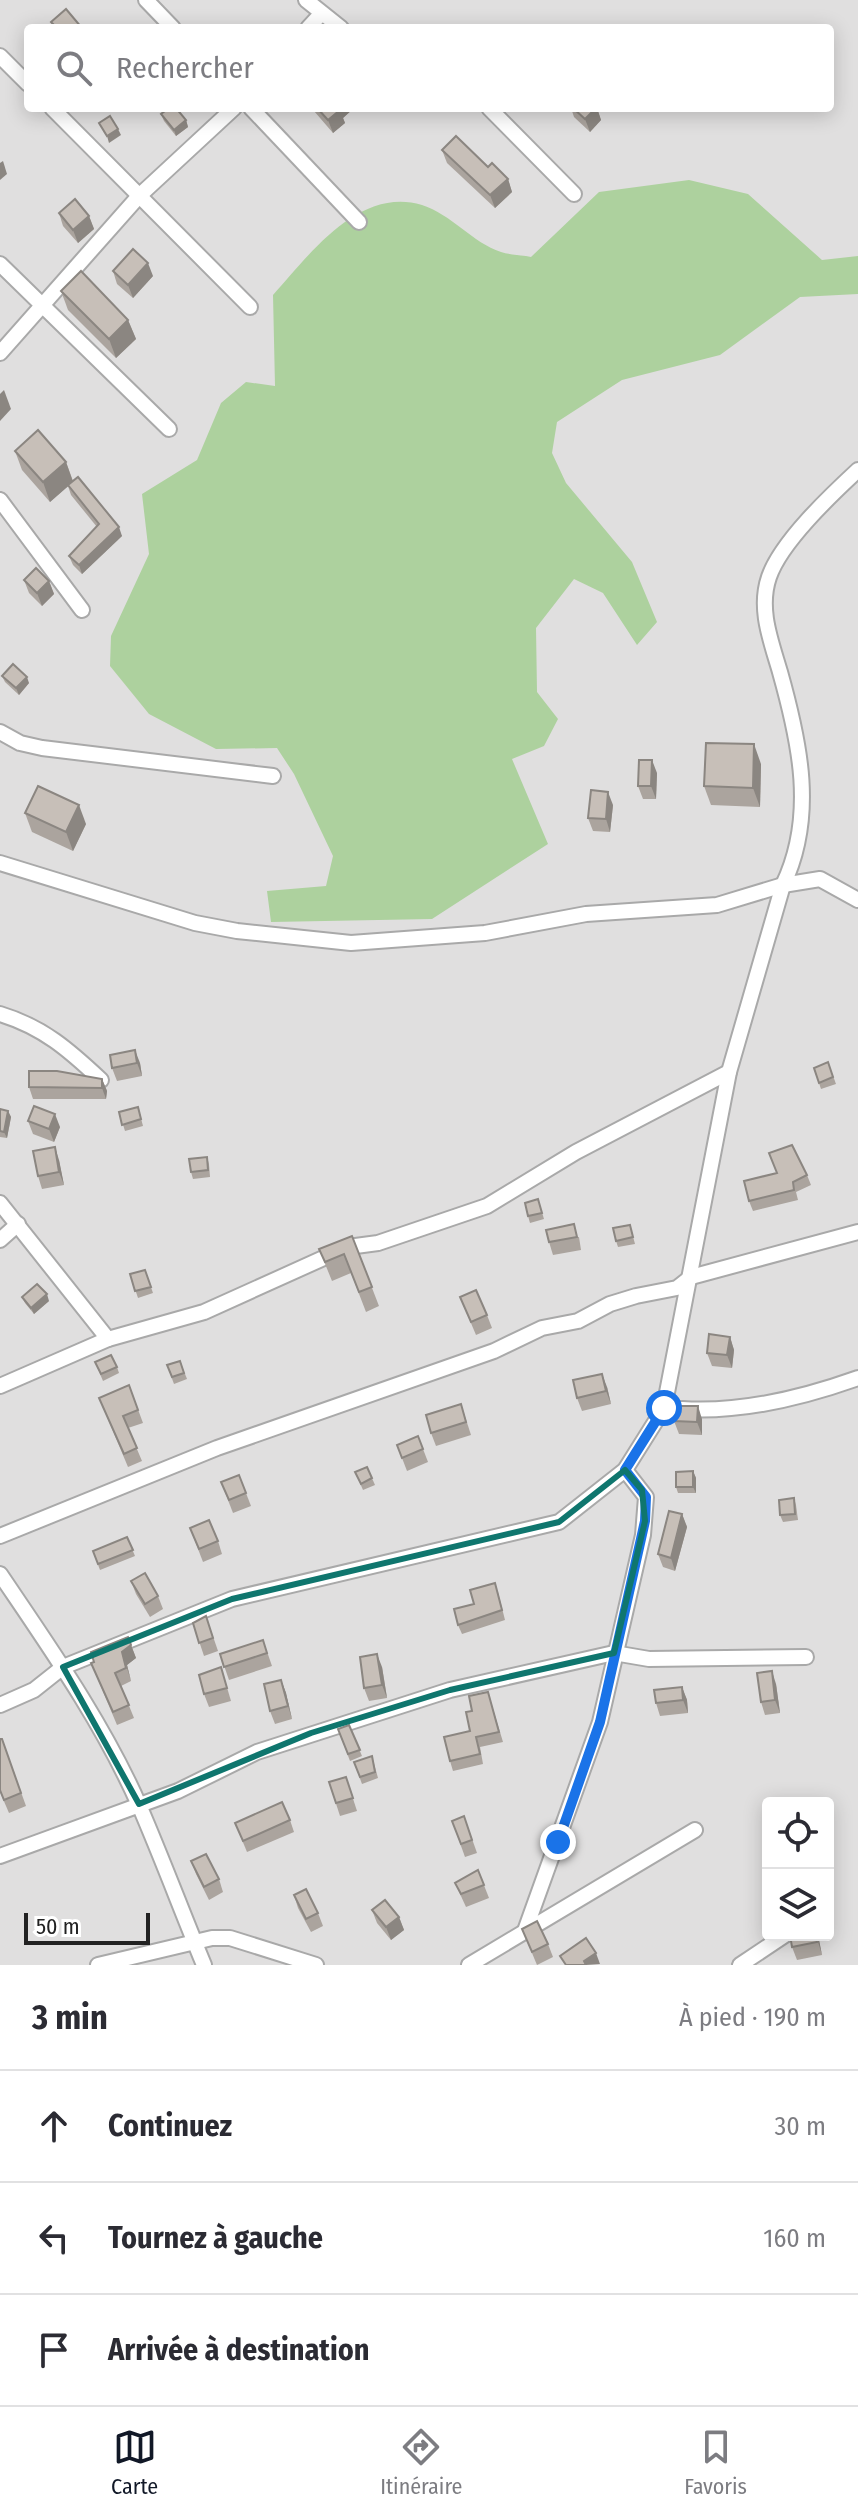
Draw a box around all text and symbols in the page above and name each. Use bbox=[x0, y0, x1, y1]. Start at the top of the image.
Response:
search box bbox=[24, 24, 834, 112]
icon: search bbox=[52, 46, 96, 90]
text: Rechercher bbox=[116, 50, 254, 86]
route start bbox=[646, 1390, 682, 1426]
map controls bbox=[762, 1797, 834, 1941]
button: locate bbox=[762, 1797, 834, 1869]
route end bbox=[540, 1824, 576, 1860]
button: layers bbox=[762, 1869, 834, 1941]
scale bar bbox=[24, 1909, 150, 1945]
text: 50 m bbox=[36, 1913, 80, 1940]
text: 3 min bbox=[32, 1997, 108, 2038]
text: À pied · 190 m bbox=[679, 2002, 826, 2033]
icon: ahead bbox=[32, 2104, 76, 2148]
text: Continuez bbox=[108, 2108, 232, 2144]
text: 30 m bbox=[775, 2111, 826, 2142]
icon: left bbox=[32, 2216, 76, 2260]
text: Tournez à gauche bbox=[108, 2220, 323, 2256]
text: 160 m bbox=[763, 2223, 826, 2254]
icon: arrive bbox=[32, 2328, 76, 2372]
text: Arrivée à destination bbox=[108, 2332, 369, 2368]
tab: Carte bbox=[111, 2425, 158, 2500]
tab: Itinéraire bbox=[380, 2425, 462, 2500]
tab: Favoris bbox=[684, 2425, 747, 2500]

